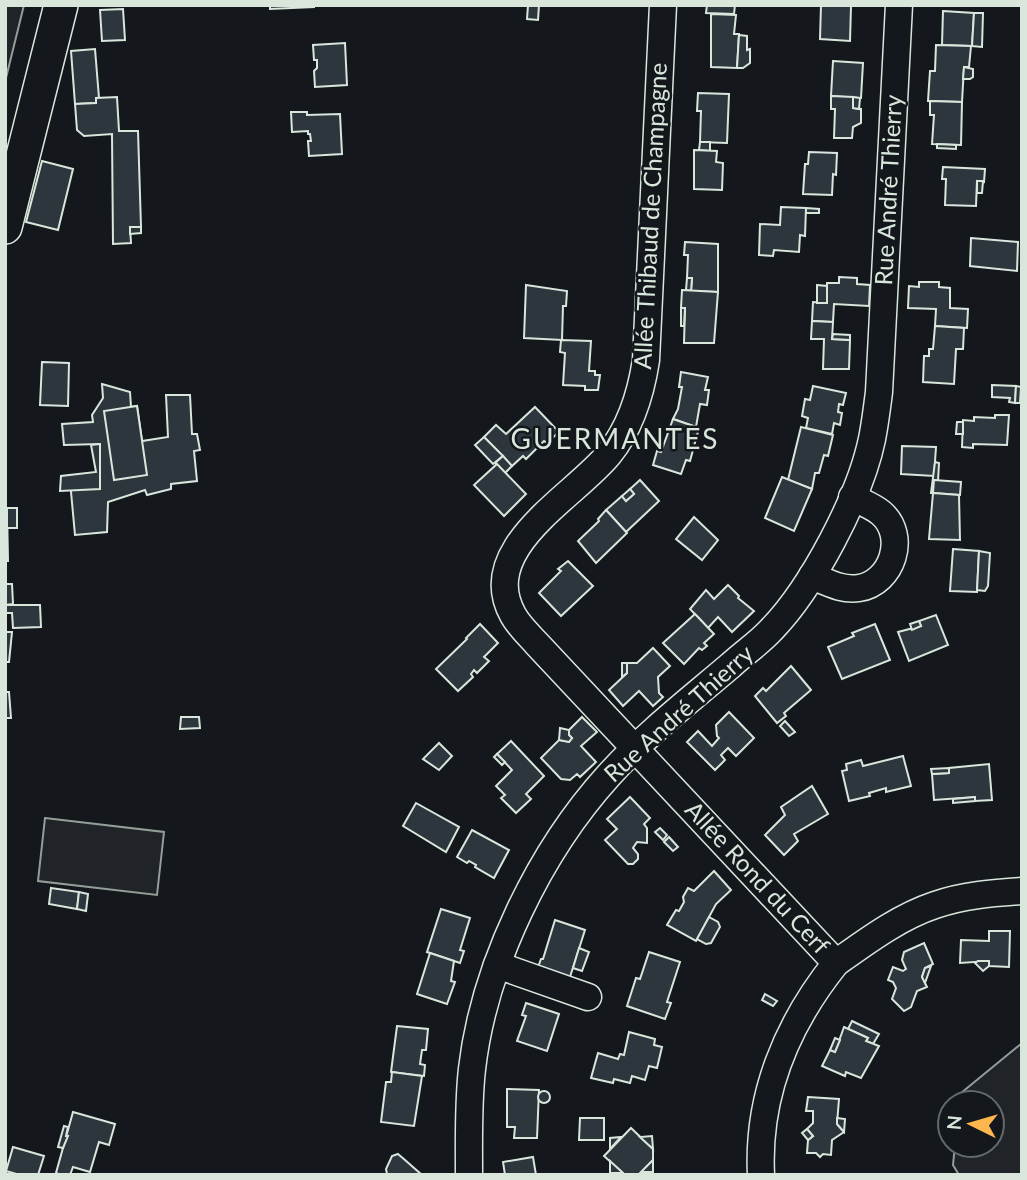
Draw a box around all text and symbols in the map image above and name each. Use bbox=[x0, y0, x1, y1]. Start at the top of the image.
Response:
street label: Allée Thibaud de Champagne bbox=[627, 62, 672, 370]
street label: Rue André Thierry bbox=[868, 93, 907, 286]
district label: GUERMANTES bbox=[511, 421, 720, 455]
street label: Rue André Thierry bbox=[597, 638, 759, 788]
street label: Allée Rond du Cerf bbox=[680, 795, 837, 960]
north arrow bbox=[936, 1089, 1006, 1159]
text: N bbox=[941, 1114, 966, 1131]

